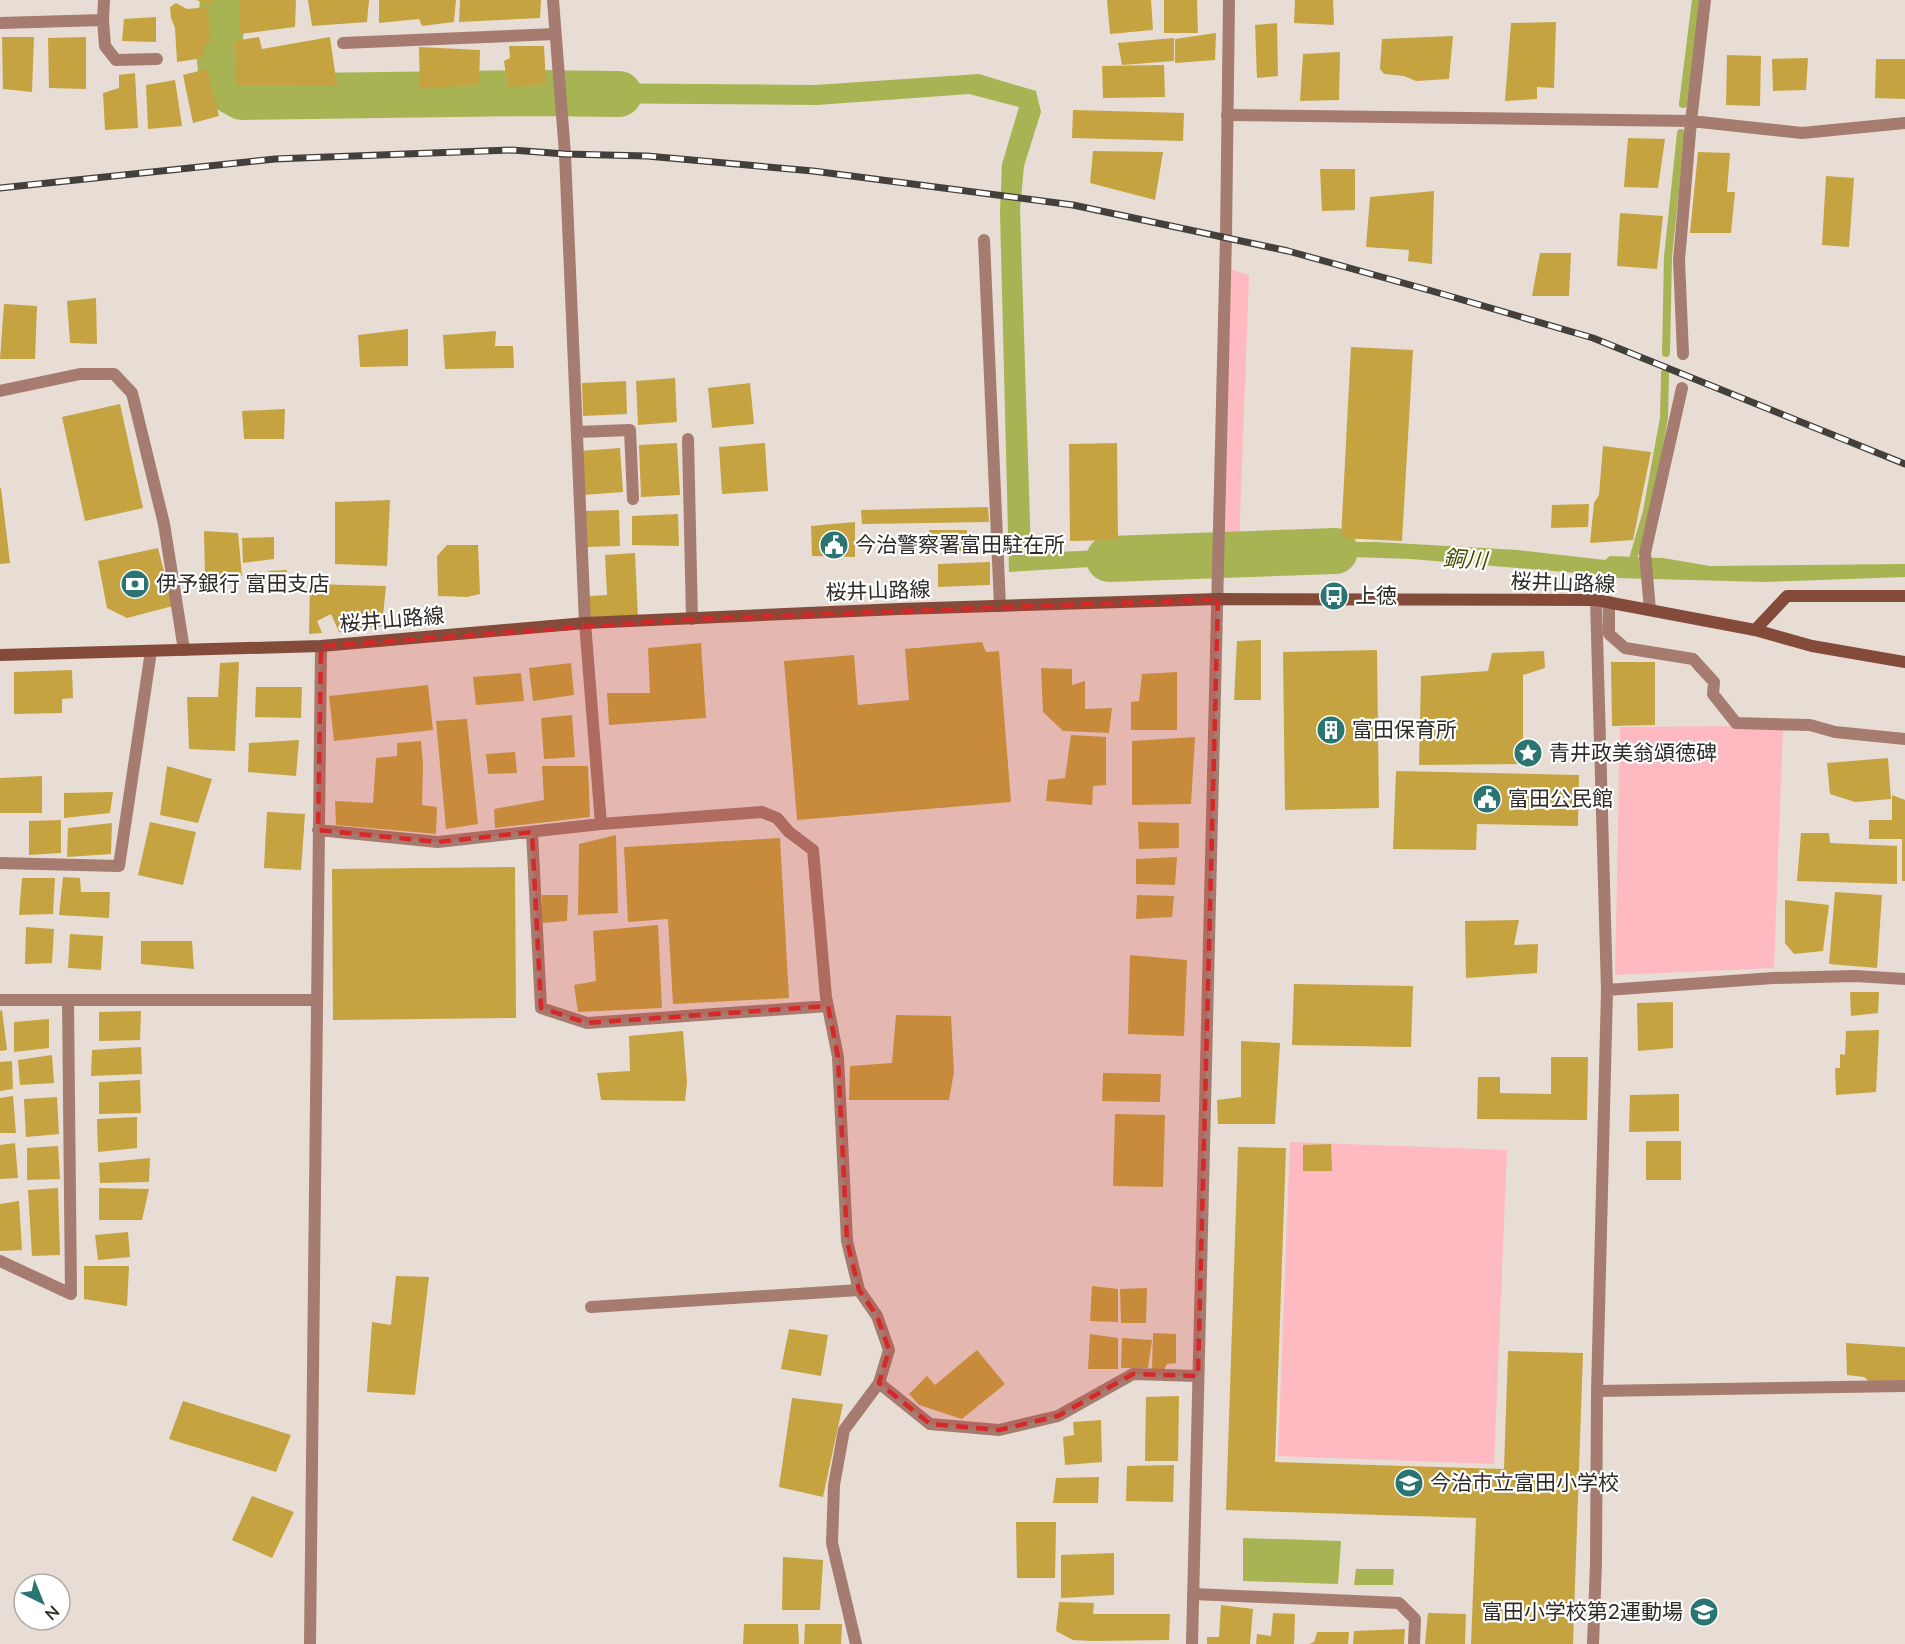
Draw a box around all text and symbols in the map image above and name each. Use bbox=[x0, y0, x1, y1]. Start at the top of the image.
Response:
public building icon: 今治警察署富田駐在所 bbox=[818, 529, 850, 561]
place label: 今治警察署富田駐在所 bbox=[855, 531, 1065, 556]
water label: 銅川 bbox=[1442, 543, 1490, 574]
street label: 桜井山路線 bbox=[1510, 567, 1616, 596]
bank icon: 伊予銀行 富田支店 bbox=[119, 568, 151, 600]
place label: 伊予銀行 富田支店 bbox=[156, 570, 329, 595]
street label: 桜井山路線 bbox=[825, 575, 931, 604]
bus stop icon: 上徳 bbox=[1318, 580, 1350, 612]
place label: 上徳 bbox=[1355, 582, 1397, 607]
street label: 桜井山路線 bbox=[338, 601, 445, 636]
building icon: 富田保育所 bbox=[1315, 714, 1347, 746]
place label: 富田保育所 bbox=[1352, 716, 1457, 741]
place icon: 青井政美翁頌徳碑 bbox=[1512, 737, 1544, 769]
place label: 青井政美翁頌徳碑 bbox=[1549, 739, 1717, 764]
public building icon: 富田公民館 bbox=[1471, 783, 1503, 815]
place label: 富田公民館 bbox=[1508, 785, 1613, 810]
school or university icon: 今治市立富田小学校 bbox=[1393, 1467, 1425, 1499]
place label: 今治市立富田小学校 bbox=[1430, 1469, 1619, 1494]
north arrow bbox=[12, 1572, 72, 1632]
school or university icon: 富田小学校第2運動場 bbox=[1688, 1596, 1720, 1628]
place label: 富田小学校第2運動場 bbox=[1482, 1598, 1683, 1623]
text: N bbox=[42, 1602, 64, 1624]

